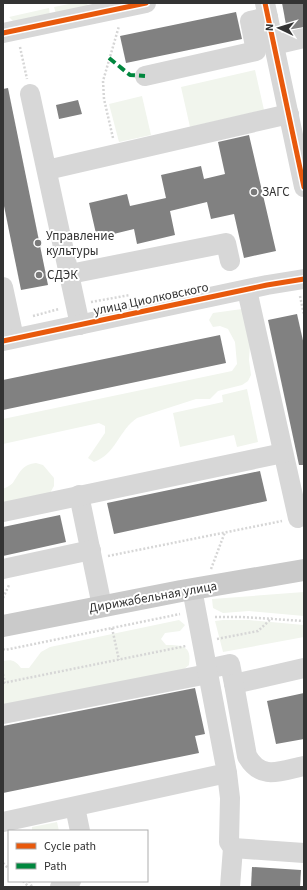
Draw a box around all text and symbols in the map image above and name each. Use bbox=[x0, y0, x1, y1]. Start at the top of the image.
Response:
north arrow bbox=[259, 8, 299, 48]
text: N bbox=[262, 23, 277, 32]
place label: ЗАГС bbox=[262, 183, 290, 201]
marker: ЗАГС bbox=[249, 187, 259, 197]
place label: Управление культуры bbox=[46, 227, 114, 260]
marker: Управление культуры bbox=[33, 238, 43, 248]
place label: СДЭК bbox=[47, 266, 78, 284]
marker: СДЭК bbox=[34, 270, 44, 280]
street label: улица Циолковского bbox=[92, 278, 210, 320]
street label: Дирижабельная улица bbox=[88, 577, 218, 617]
legend bbox=[8, 830, 148, 882]
text: Cycle path bbox=[44, 838, 96, 855]
text: Path bbox=[44, 858, 67, 875]

